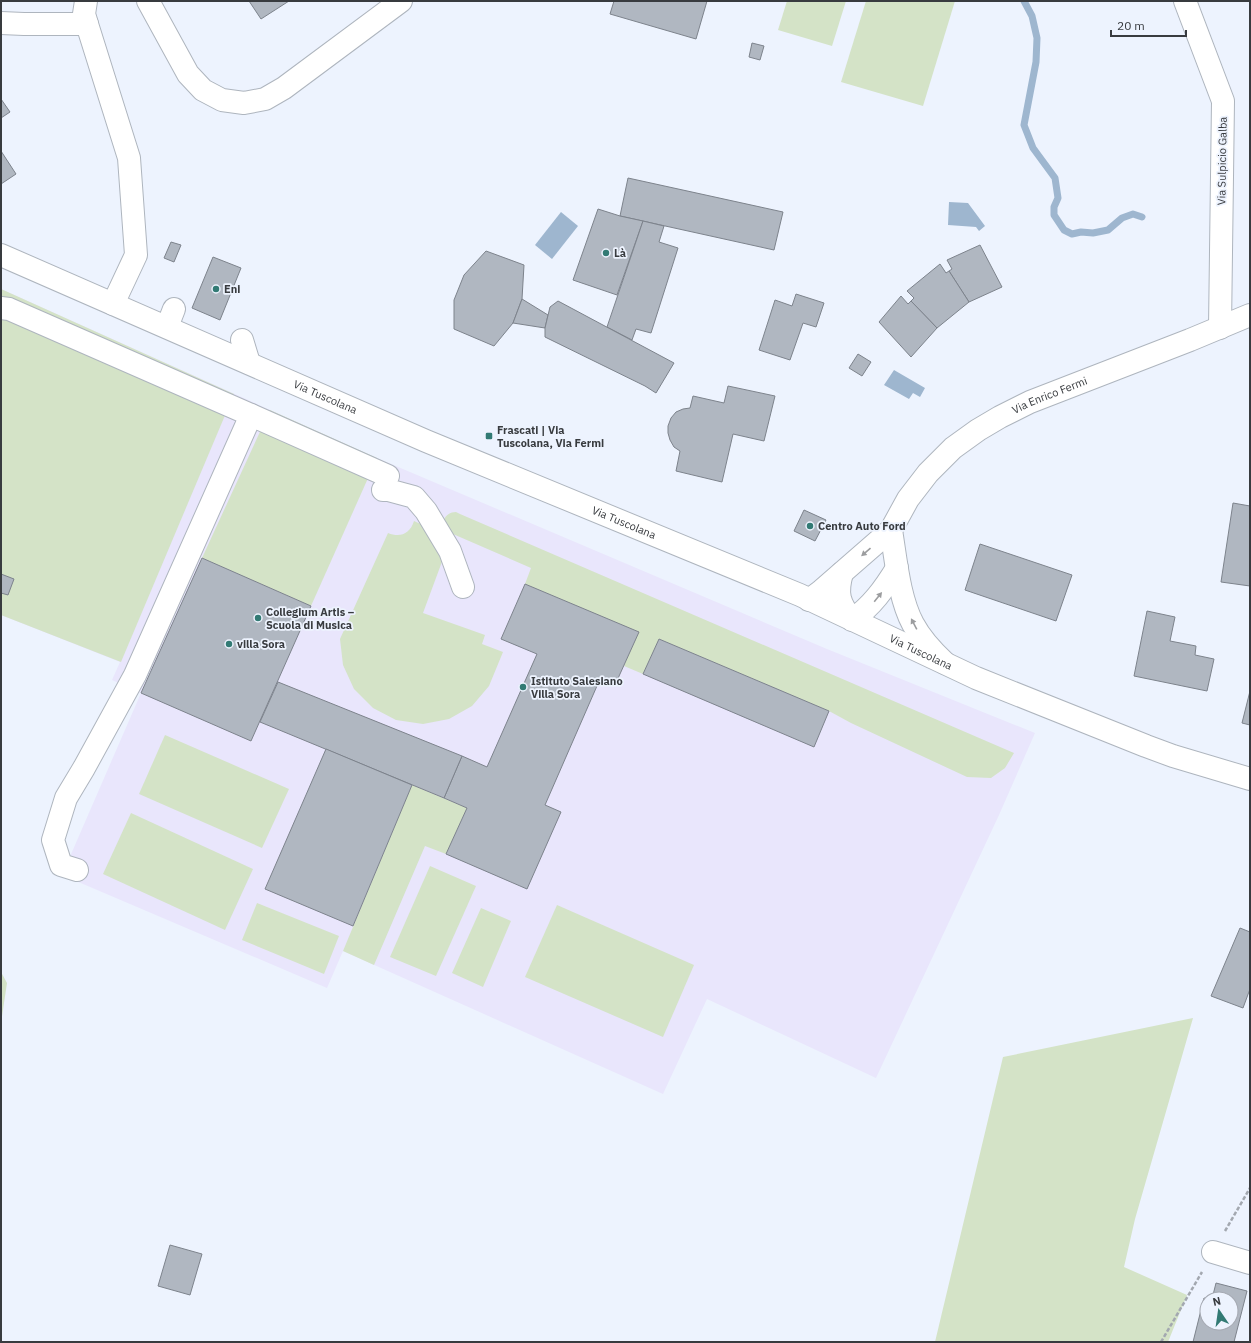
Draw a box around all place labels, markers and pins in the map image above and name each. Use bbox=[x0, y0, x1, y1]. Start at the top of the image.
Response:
place label: Là bbox=[614, 246, 626, 260]
marker: Là bbox=[601, 248, 611, 258]
place label: Eni bbox=[224, 282, 240, 296]
marker: Eni bbox=[211, 284, 221, 294]
place label: Frascati | Via Tuscolana, Via Fermi bbox=[497, 423, 604, 450]
marker: Frascati | Via Tuscolana, Via Fermi bbox=[484, 431, 494, 441]
place label: Centro Auto Ford bbox=[818, 519, 906, 533]
marker: Centro Auto Ford bbox=[805, 521, 815, 531]
place label: Collegium Artis – Scuola di Musica bbox=[266, 605, 355, 632]
marker: Collegium Artis – Scuola di Musica bbox=[253, 613, 263, 623]
place label: villa Sora bbox=[237, 637, 285, 651]
marker: villa Sora bbox=[224, 639, 234, 649]
place label: Istituto Salesiano Villa Sora bbox=[531, 674, 623, 701]
marker: Istituto Salesiano Villa Sora bbox=[518, 682, 528, 692]

